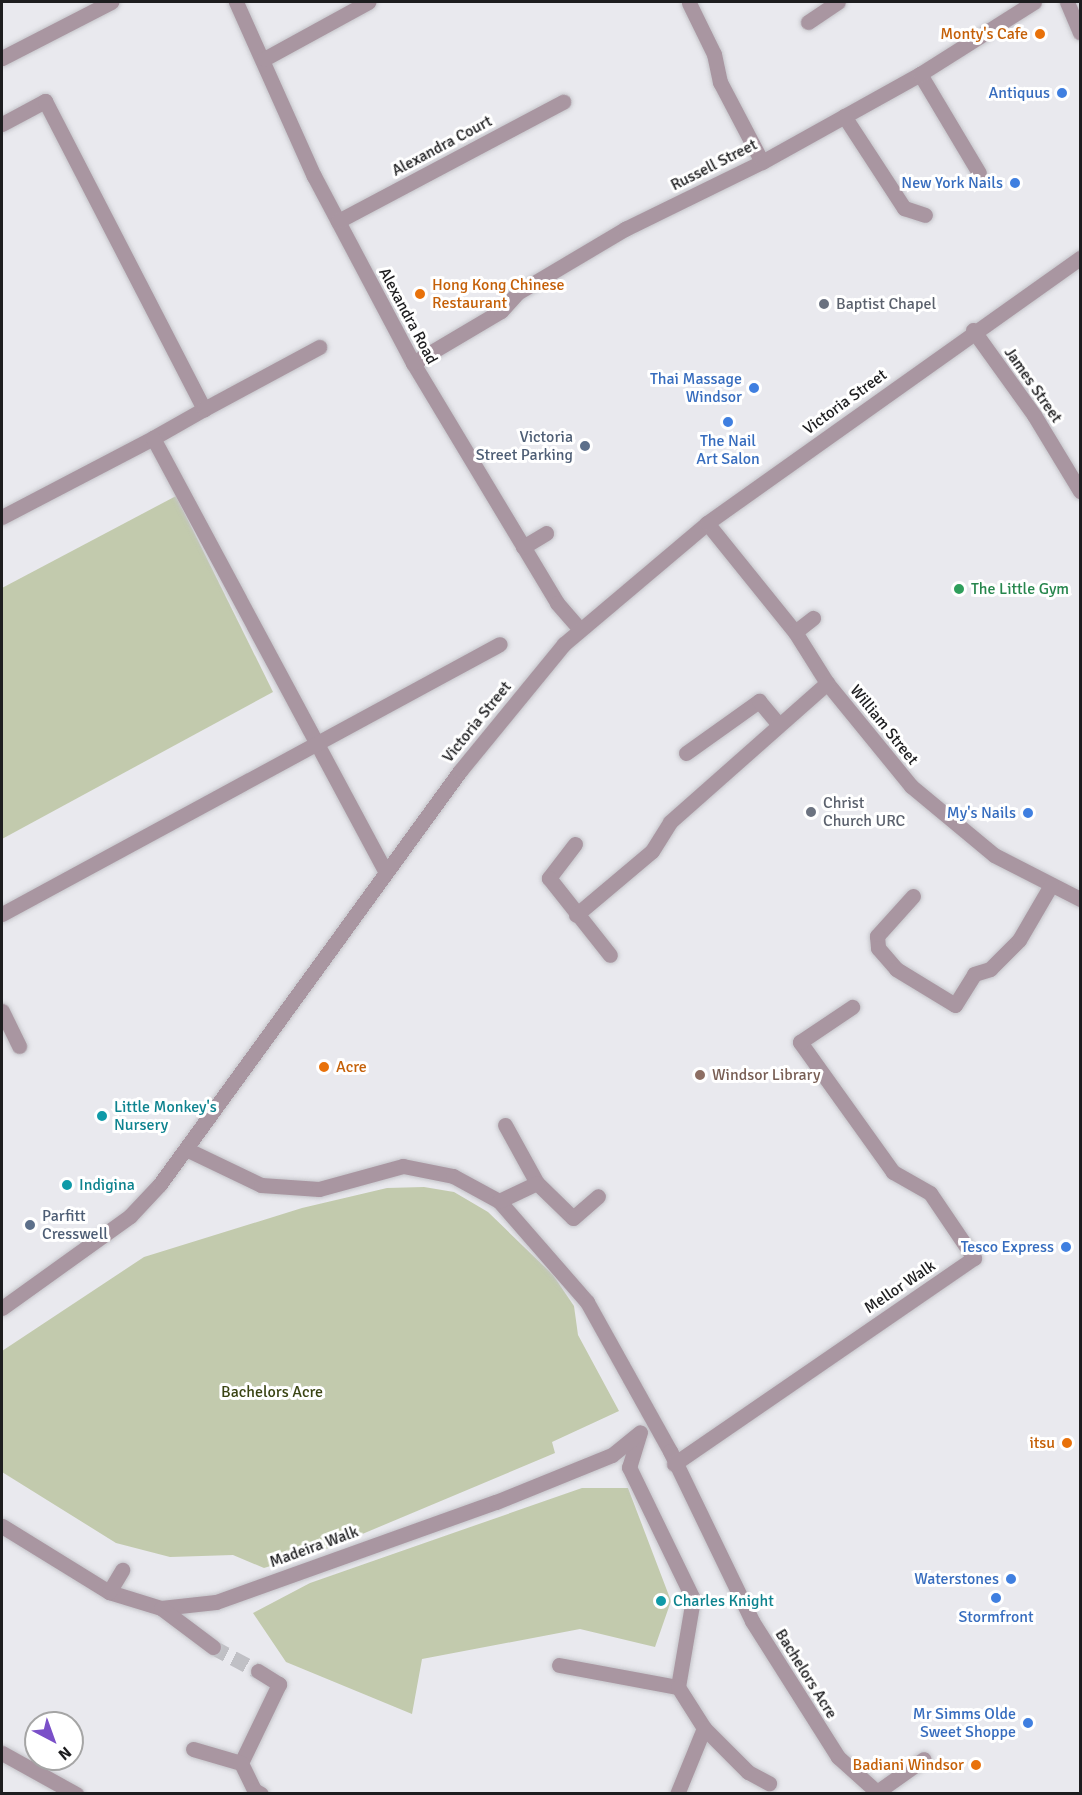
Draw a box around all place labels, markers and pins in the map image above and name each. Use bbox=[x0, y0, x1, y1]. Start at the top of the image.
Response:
place label: Monty's Cafe bbox=[940, 24, 1028, 44]
marker: Monty's Cafe bbox=[1033, 27, 1047, 41]
place label: Antiquus bbox=[988, 83, 1050, 103]
marker: Antiquus bbox=[1055, 86, 1069, 100]
place label: New York Nails bbox=[901, 173, 1003, 193]
marker: New York Nails bbox=[1008, 176, 1022, 190]
place label: Hong Kong Chinese Restaurant bbox=[432, 275, 565, 313]
marker: Hong Kong Chinese Restaurant bbox=[413, 287, 427, 301]
place label: Baptist Chapel bbox=[836, 294, 936, 314]
marker: Baptist Chapel bbox=[817, 297, 831, 311]
place label: Thai Massage Windsor bbox=[650, 369, 742, 407]
marker: Thai Massage Windsor bbox=[747, 381, 761, 395]
marker: The Nail Art Salon bbox=[721, 415, 735, 429]
place label: Victoria Street Parking bbox=[476, 427, 573, 465]
place label: The Nail Art Salon bbox=[696, 431, 760, 469]
marker: Victoria Street Parking bbox=[578, 439, 592, 453]
place label: The Little Gym bbox=[971, 579, 1069, 599]
marker: The Little Gym bbox=[952, 582, 966, 596]
place label: Christ Church URC bbox=[823, 793, 905, 831]
place label: My's Nails bbox=[947, 803, 1016, 823]
marker: Christ Church URC bbox=[804, 805, 818, 819]
marker: My's Nails bbox=[1021, 806, 1035, 820]
place label: Acre bbox=[336, 1057, 367, 1077]
marker: Acre bbox=[317, 1060, 331, 1074]
place label: Windsor Library bbox=[712, 1065, 820, 1085]
marker: Windsor Library bbox=[693, 1068, 707, 1082]
place label: Little Monkey's Nursery bbox=[114, 1097, 217, 1135]
marker: Little Monkey's Nursery bbox=[95, 1109, 109, 1123]
place label: Indigina bbox=[79, 1175, 135, 1195]
marker: Indigina bbox=[60, 1178, 74, 1192]
place label: Parfitt Cresswell bbox=[42, 1206, 108, 1244]
marker: Parfitt Cresswell bbox=[23, 1218, 37, 1232]
place label: Tesco Express bbox=[961, 1237, 1054, 1257]
marker: Tesco Express bbox=[1059, 1240, 1073, 1254]
place label: itsu bbox=[1029, 1433, 1055, 1453]
marker: itsu bbox=[1060, 1436, 1074, 1450]
place label: Waterstones bbox=[914, 1569, 999, 1589]
marker: Waterstones bbox=[1004, 1572, 1018, 1586]
place label: Charles Knight bbox=[673, 1591, 774, 1611]
marker: Stormfront bbox=[989, 1591, 1003, 1605]
marker: Charles Knight bbox=[654, 1594, 668, 1608]
place label: Stormfront bbox=[958, 1607, 1034, 1627]
place label: Mr Simms Olde Sweet Shoppe bbox=[913, 1704, 1016, 1742]
marker: Mr Simms Olde Sweet Shoppe bbox=[1021, 1716, 1035, 1730]
place label: Badiani Windsor bbox=[852, 1755, 964, 1775]
marker: Badiani Windsor bbox=[969, 1758, 983, 1772]

